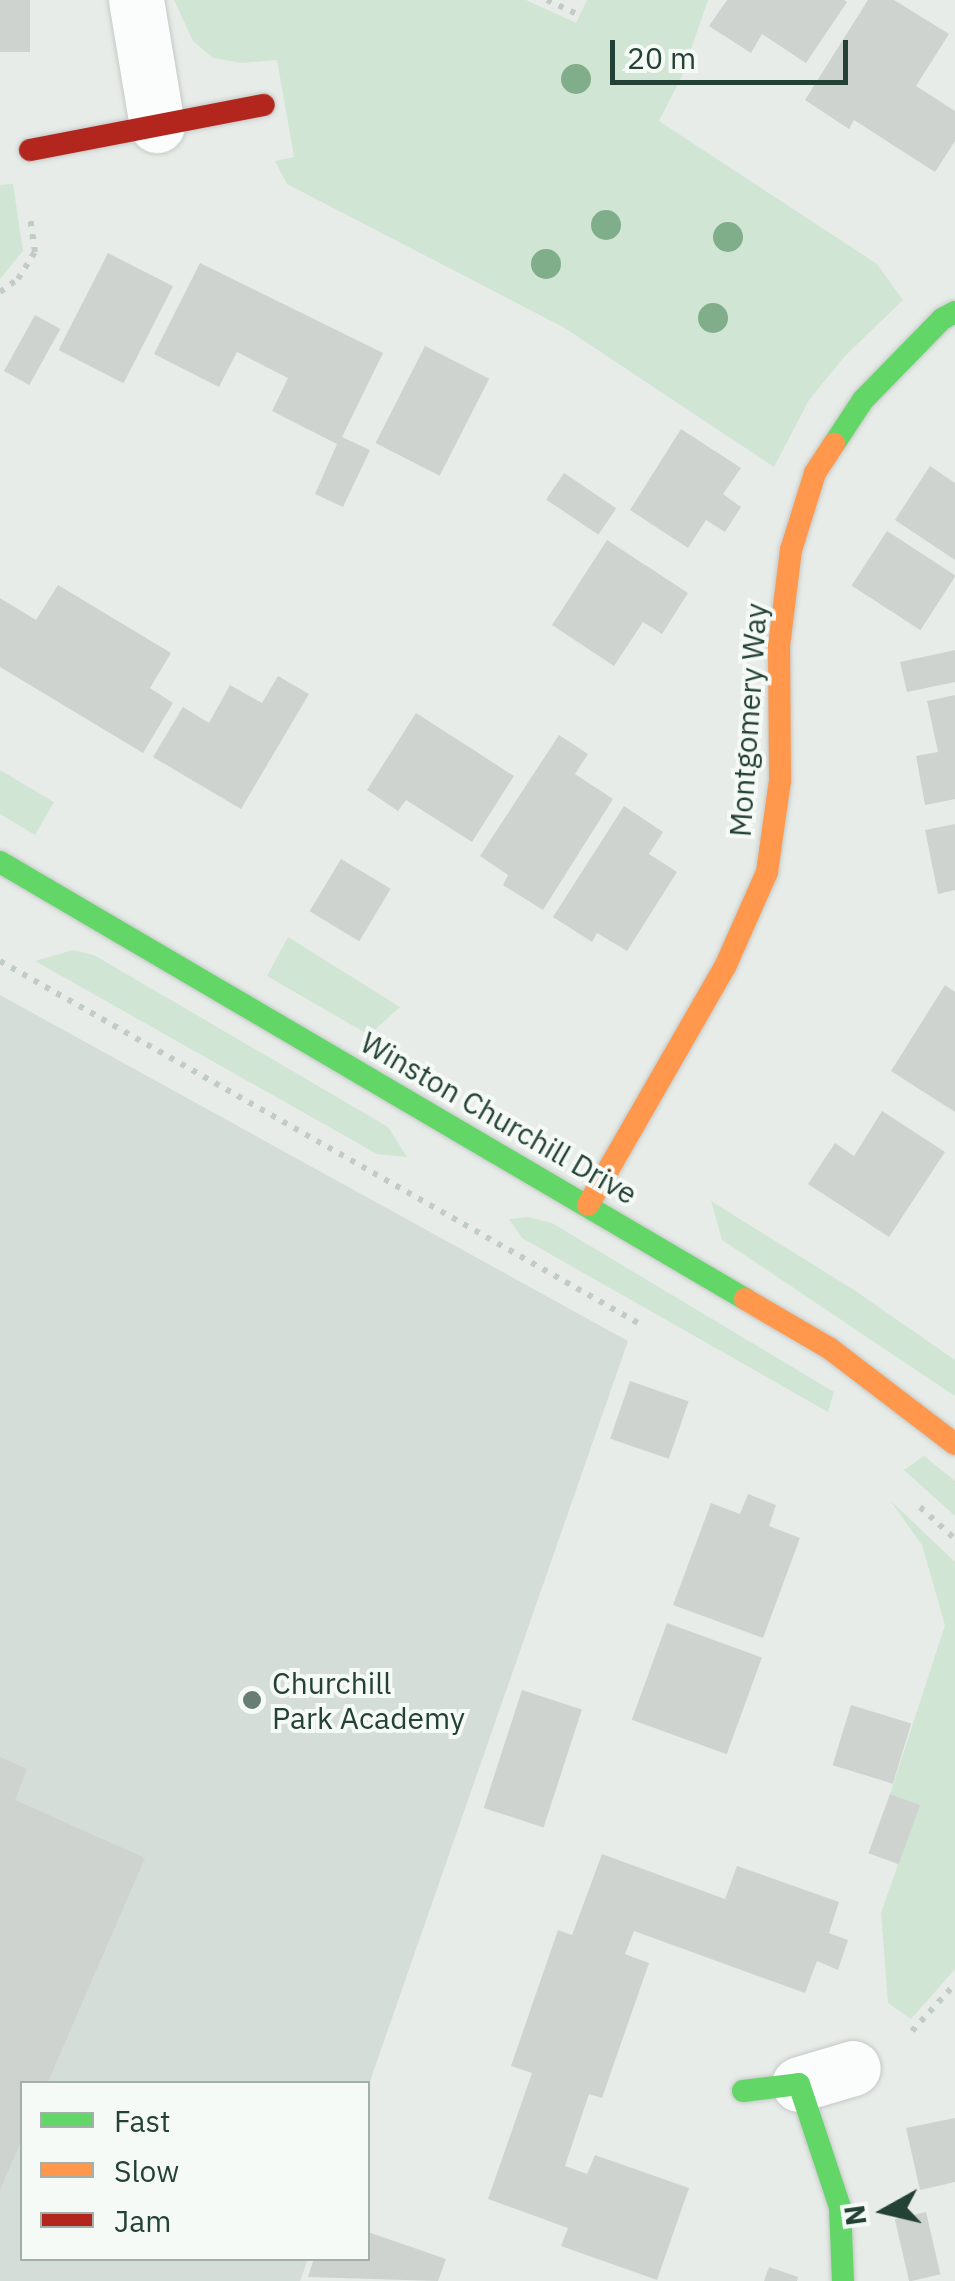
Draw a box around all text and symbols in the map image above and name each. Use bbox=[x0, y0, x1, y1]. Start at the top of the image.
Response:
scale bar bbox=[615, 20, 852, 82]
text: 20 m bbox=[627, 38, 696, 77]
street label: Montgomery Way bbox=[722, 602, 774, 838]
street label: Winston Churchill Drive bbox=[354, 1024, 644, 1212]
place label: Churchill Park Academy bbox=[272, 1665, 465, 1736]
marker: Churchill Park Academy bbox=[241, 1689, 263, 1711]
legend bbox=[20, 2081, 370, 2261]
text: Fast bbox=[114, 2101, 171, 2140]
text: Slow bbox=[114, 2151, 179, 2190]
north arrow bbox=[835, 2161, 935, 2261]
text: Jam bbox=[114, 2201, 172, 2240]
text: N bbox=[835, 2203, 875, 2228]

